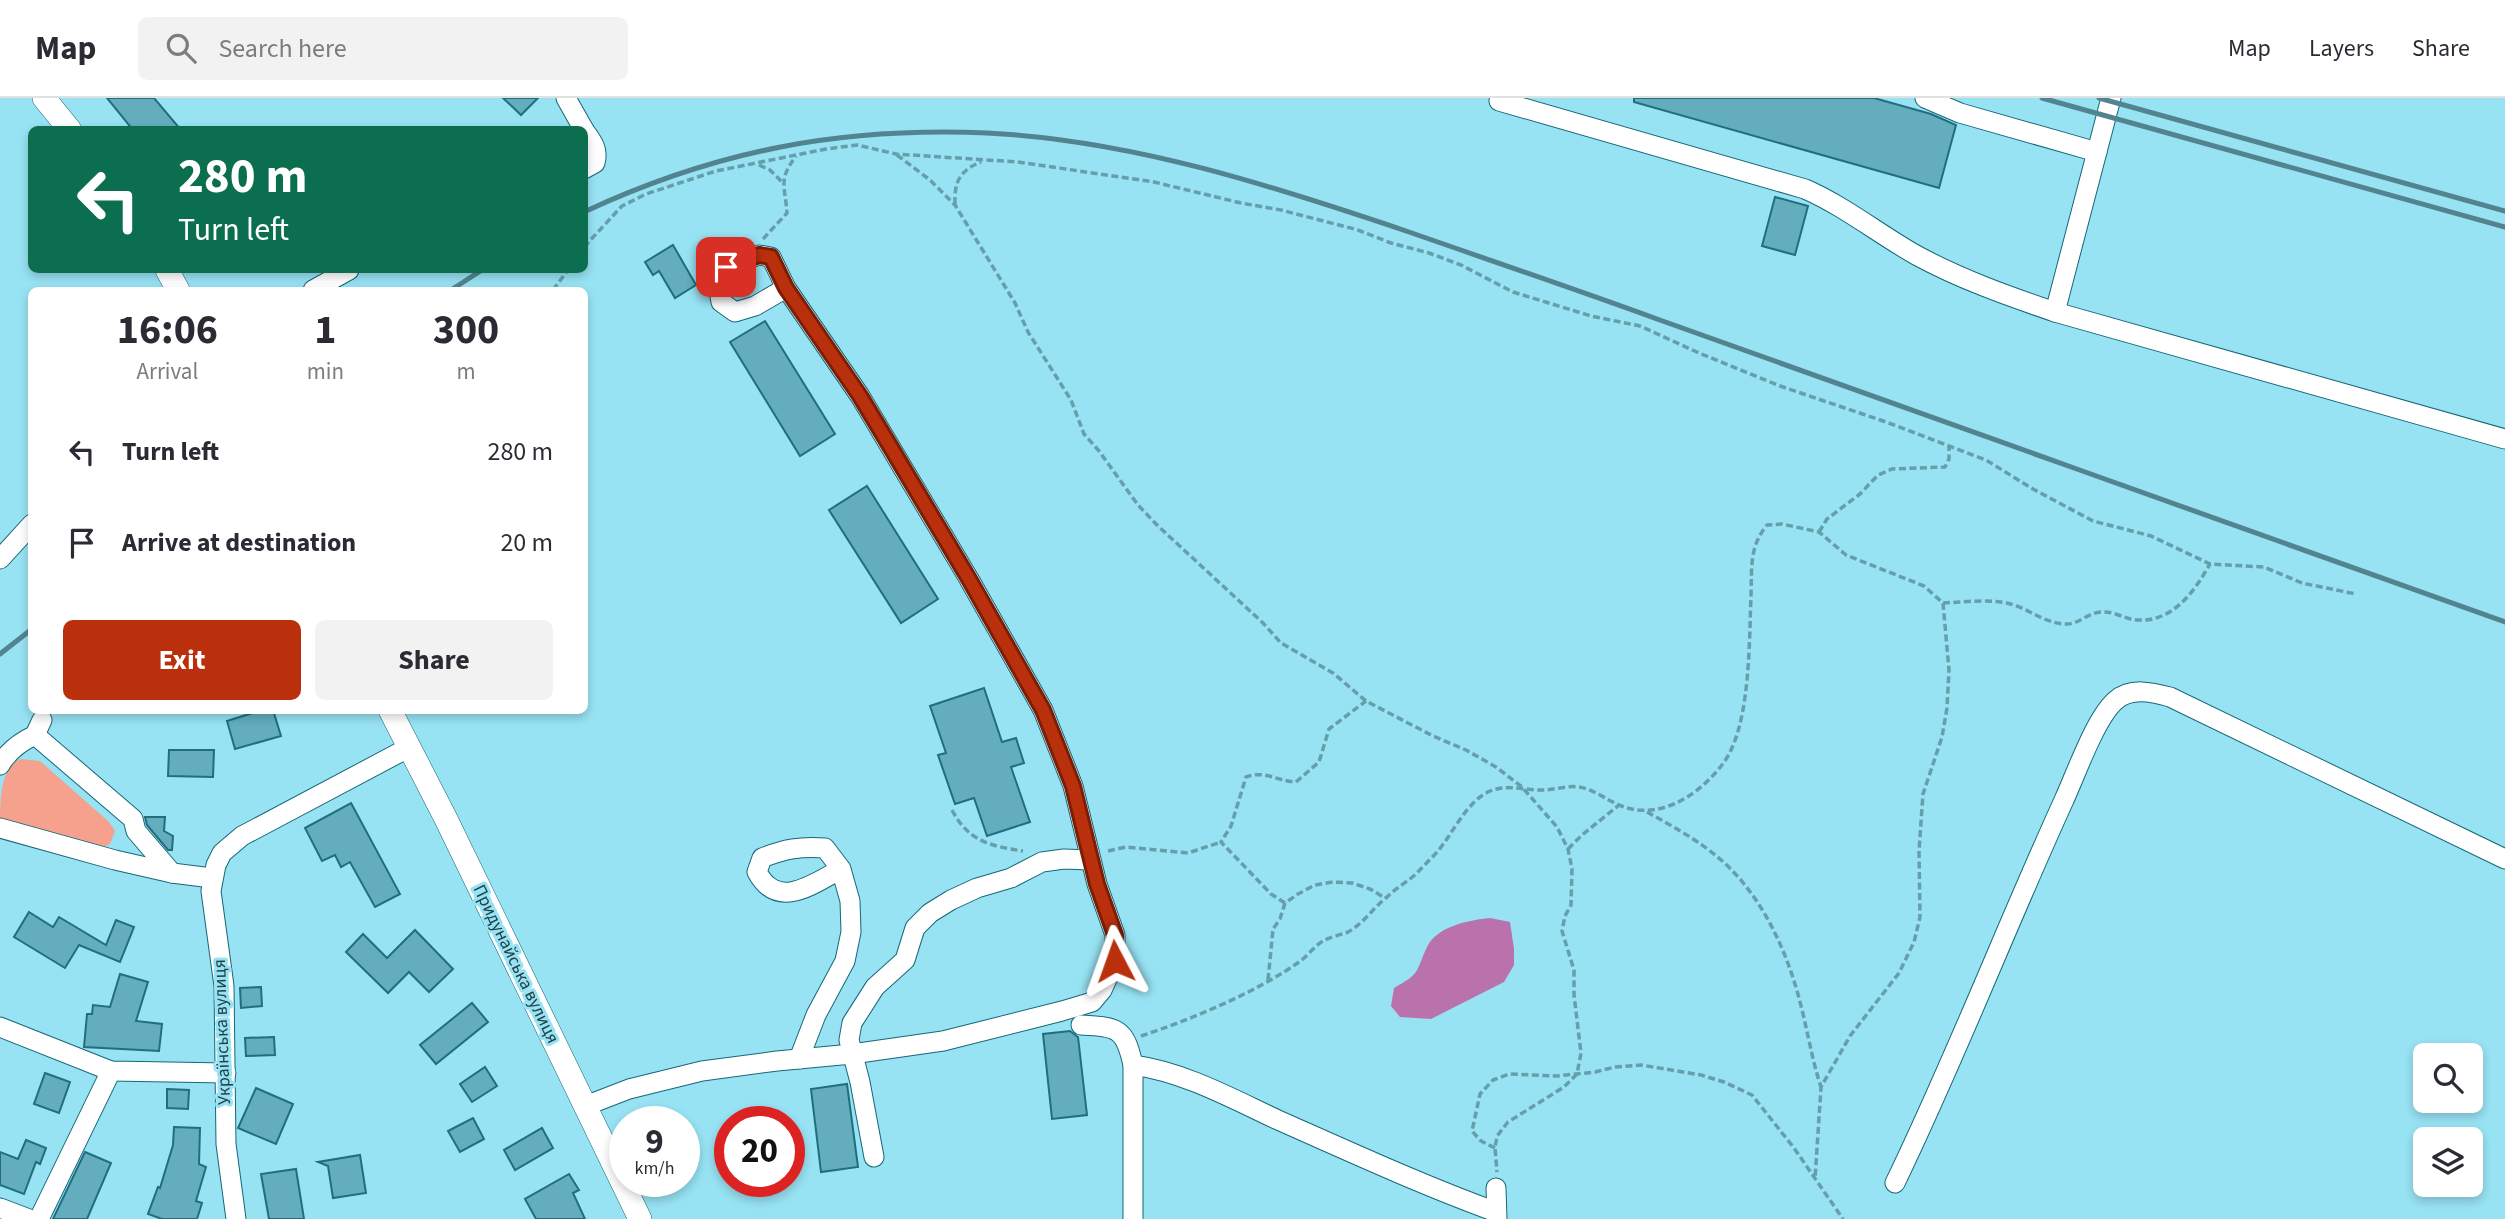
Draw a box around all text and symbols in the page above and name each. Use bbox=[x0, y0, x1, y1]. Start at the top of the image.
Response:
search box bbox=[138, 17, 628, 80]
text: Map bbox=[35, 25, 96, 72]
icon: search bbox=[162, 29, 200, 67]
text: Search here bbox=[218, 30, 347, 67]
text: Map bbox=[2228, 31, 2271, 66]
text: Layers bbox=[2309, 31, 2374, 66]
text: Share bbox=[2412, 31, 2470, 66]
text: 280 m bbox=[178, 142, 307, 212]
icon: left bbox=[63, 154, 154, 245]
text: Turn left bbox=[178, 207, 289, 253]
pin bbox=[696, 237, 756, 297]
icon: arrive bbox=[707, 248, 745, 286]
text: 16:06 bbox=[117, 300, 218, 360]
text: 1 bbox=[314, 300, 336, 360]
text: 300 bbox=[433, 300, 499, 360]
text: Arrival bbox=[136, 355, 198, 388]
text: min bbox=[307, 355, 344, 388]
text: m bbox=[456, 355, 476, 388]
icon: left bbox=[63, 433, 101, 471]
text: Turn left bbox=[122, 433, 219, 470]
text: 280 m bbox=[487, 433, 553, 470]
icon: arrive bbox=[63, 524, 101, 562]
text: Arrive at destination bbox=[122, 524, 356, 561]
text: 20 m bbox=[500, 524, 553, 561]
button: Exit bbox=[63, 620, 301, 700]
button: Share bbox=[315, 620, 553, 700]
street label: Придунайська вулиця bbox=[467, 880, 565, 1048]
position arrow bbox=[1078, 924, 1152, 998]
street label: Українська вулиця bbox=[207, 959, 237, 1105]
map controls bbox=[2413, 1043, 2483, 1197]
button: search bbox=[2413, 1043, 2483, 1113]
speed limit sign: 20 bbox=[714, 1106, 805, 1197]
text: 9 bbox=[645, 1117, 664, 1167]
button: layers bbox=[2413, 1127, 2483, 1197]
text: km/h bbox=[635, 1156, 674, 1181]

